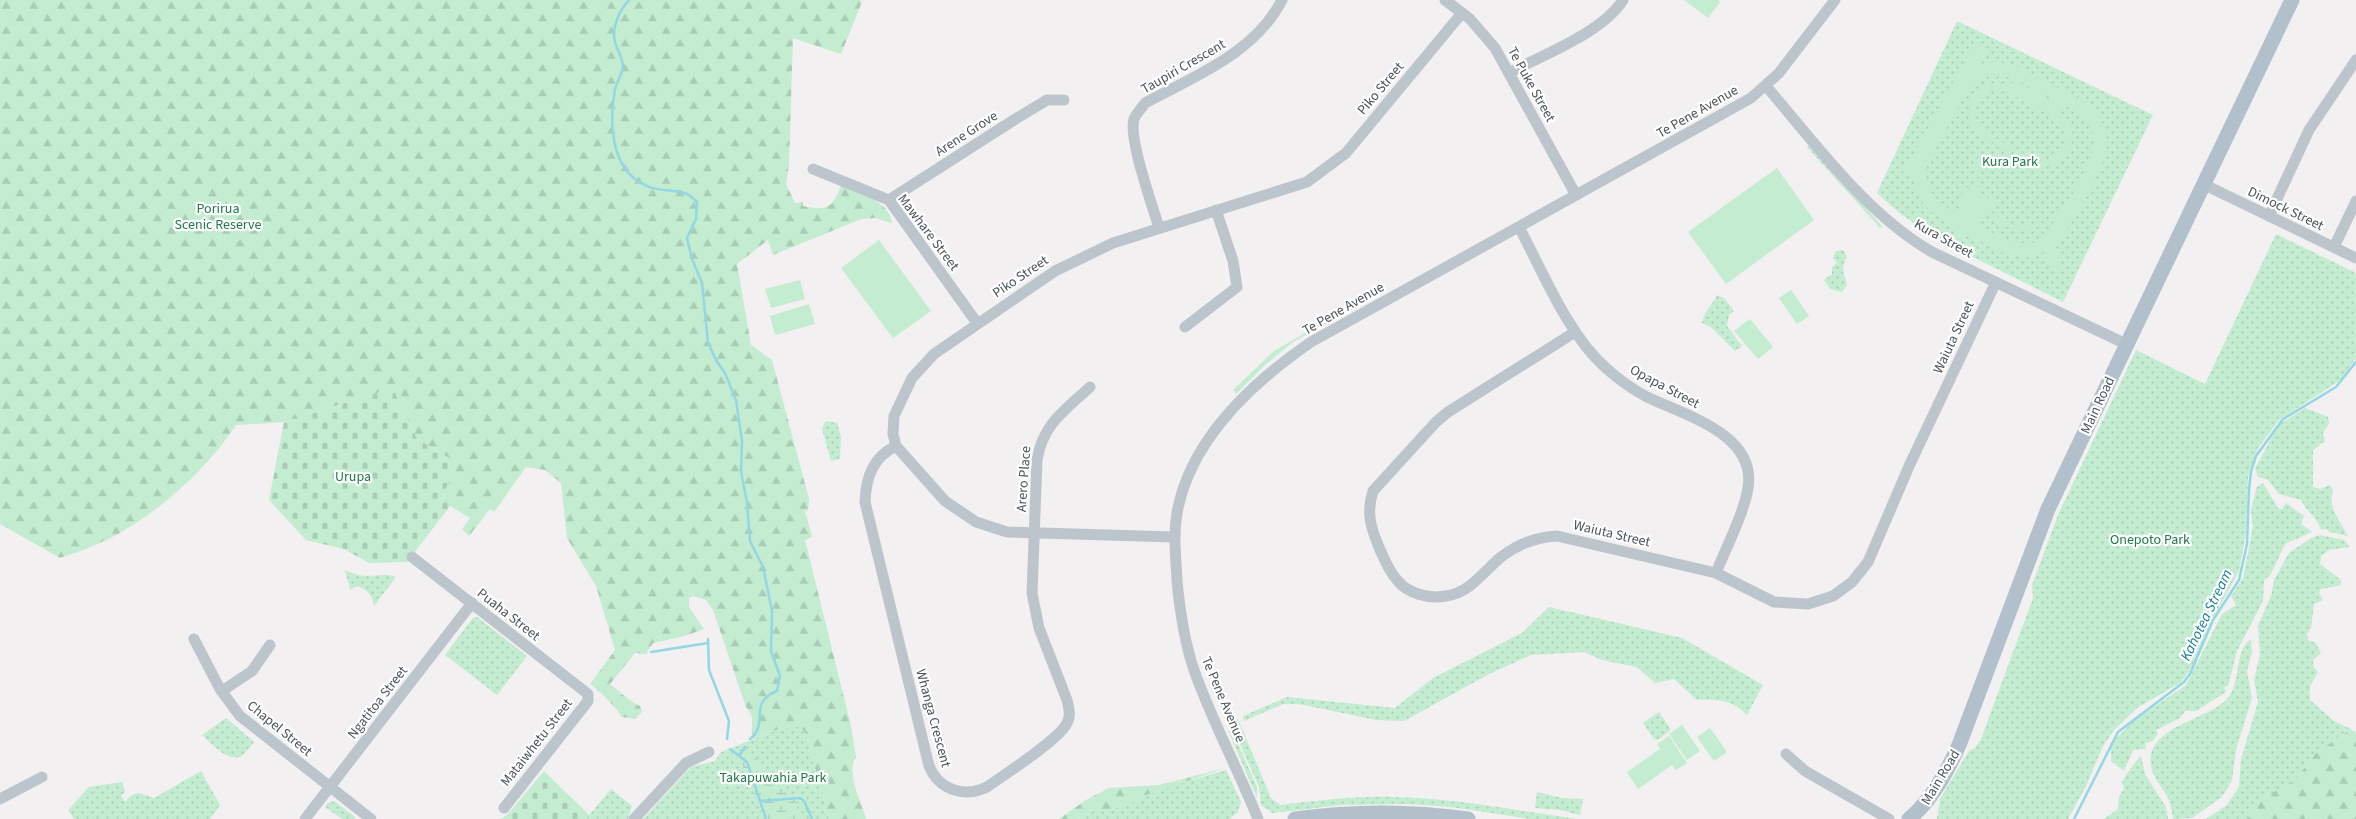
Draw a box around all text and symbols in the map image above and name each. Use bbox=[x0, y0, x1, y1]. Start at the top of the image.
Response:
street label: Taupiri Crescent bbox=[1138, 34, 1230, 99]
street label: Te Puke Street bbox=[1502, 43, 1560, 126]
street label: Piko Street bbox=[1353, 58, 1409, 119]
street label: Te Pene Avenue bbox=[1653, 80, 1742, 143]
street label: Arene Grove bbox=[931, 106, 1002, 162]
park label: Kura Park bbox=[1982, 152, 2038, 172]
street label: Dimock Street bbox=[2244, 182, 2327, 236]
street label: Mawhare Street bbox=[893, 190, 964, 275]
park label: Porirua Scenic Reserve bbox=[174, 199, 262, 235]
street label: Kura Street bbox=[1910, 214, 1977, 264]
street label: Piko Street bbox=[989, 251, 1053, 303]
street label: Te Pene Avenue bbox=[1299, 277, 1388, 340]
street label: Waiuta Street bbox=[1928, 297, 1980, 377]
street label: Opapa Street bbox=[1626, 360, 1703, 414]
street label: Main Road bbox=[2076, 373, 2120, 437]
street label: Arero Place bbox=[1012, 445, 1036, 513]
park label: Urupa bbox=[335, 467, 371, 487]
street label: Waiuta Street bbox=[1571, 515, 1652, 553]
park label: Onepoto Park bbox=[2110, 530, 2190, 550]
water label: Kahotea Stream bbox=[2175, 566, 2238, 664]
street label: Puaha Street bbox=[473, 584, 544, 646]
street label: Te Pene Avenue bbox=[1196, 653, 1250, 745]
street label: Ngatitoa Street bbox=[343, 662, 413, 743]
street label: Whanga Crescent bbox=[910, 667, 956, 770]
street label: Mataiwhetu Street bbox=[496, 694, 578, 791]
street label: Chapel Street bbox=[242, 696, 316, 762]
street label: Main Road bbox=[1917, 746, 1965, 809]
park label: Takapuwahia Park bbox=[720, 768, 826, 788]

